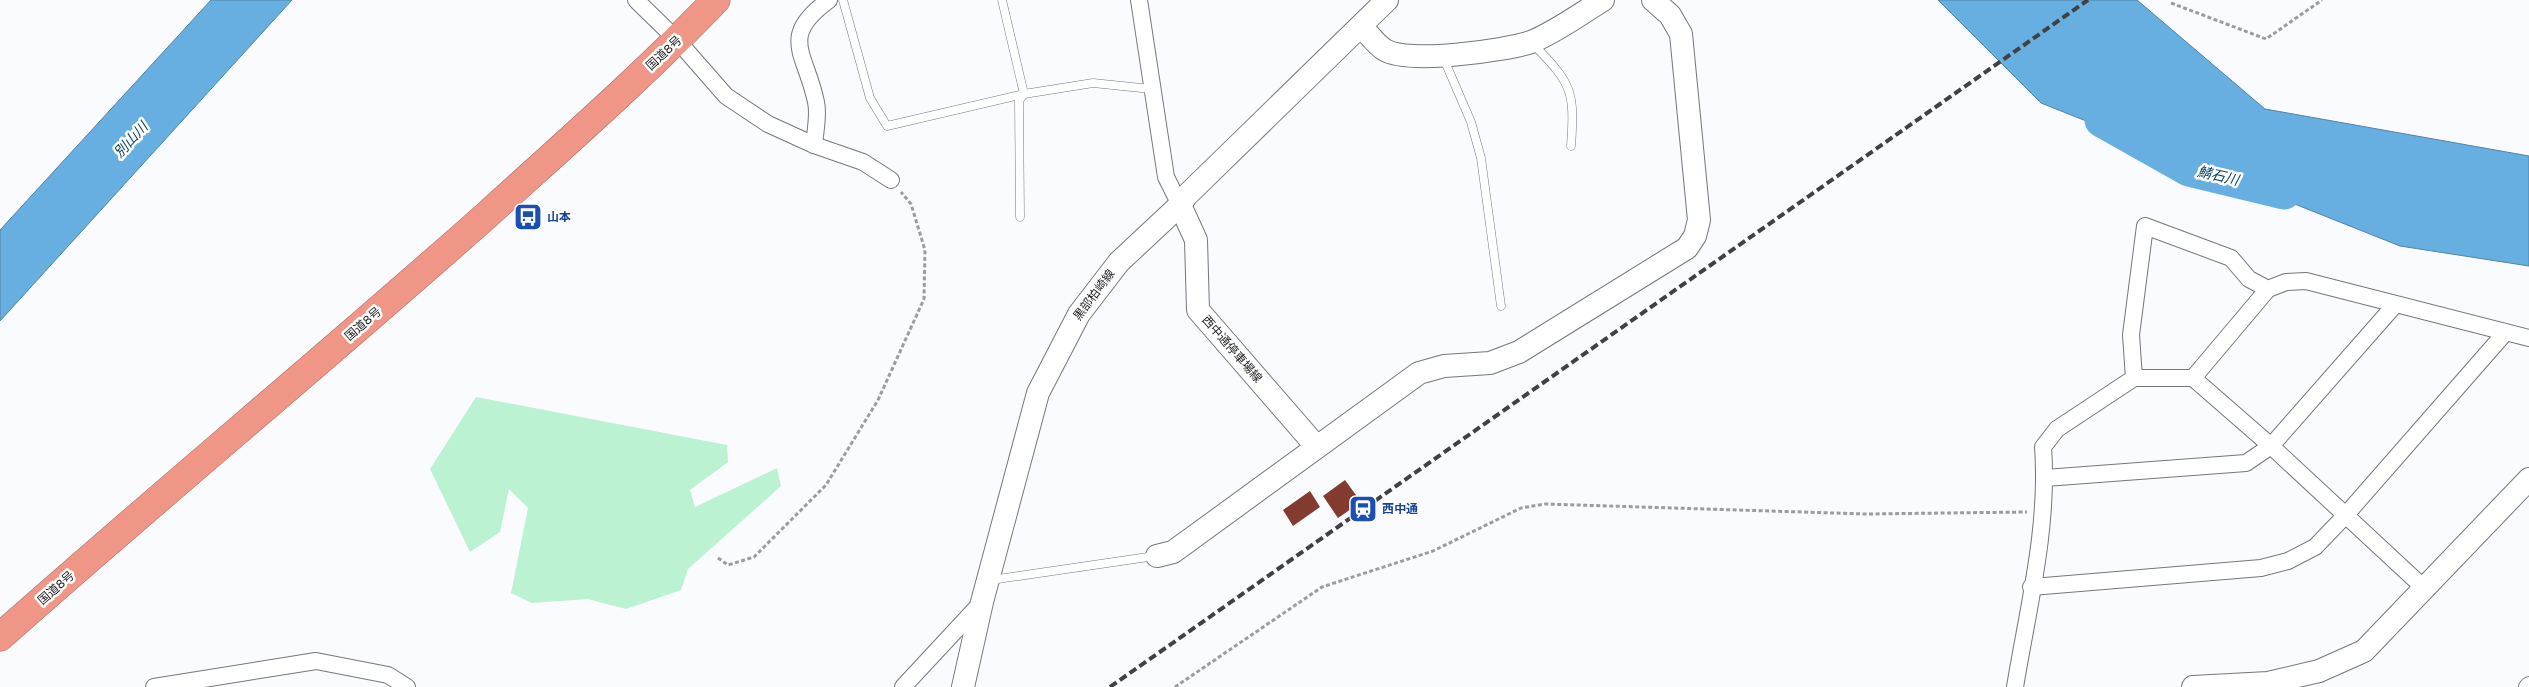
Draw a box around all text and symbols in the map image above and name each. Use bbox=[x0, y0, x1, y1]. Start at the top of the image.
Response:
street label: 国道8号 bbox=[643, 33, 685, 73]
water label: 別山川 bbox=[110, 117, 153, 161]
water label: 鯖石川 bbox=[2196, 163, 2242, 189]
bus stop icon: 山本 bbox=[513, 202, 543, 232]
place label: 山本 bbox=[547, 210, 571, 224]
street label: 黒部柏崎線 bbox=[1070, 267, 1118, 323]
street label: 国道8号 bbox=[342, 304, 384, 344]
street label: 西中通停車場線 bbox=[1199, 313, 1265, 385]
station icon: 西中通 bbox=[1348, 494, 1378, 524]
place label: 西中通 bbox=[1382, 502, 1418, 516]
street label: 国道8号 bbox=[35, 568, 77, 608]

